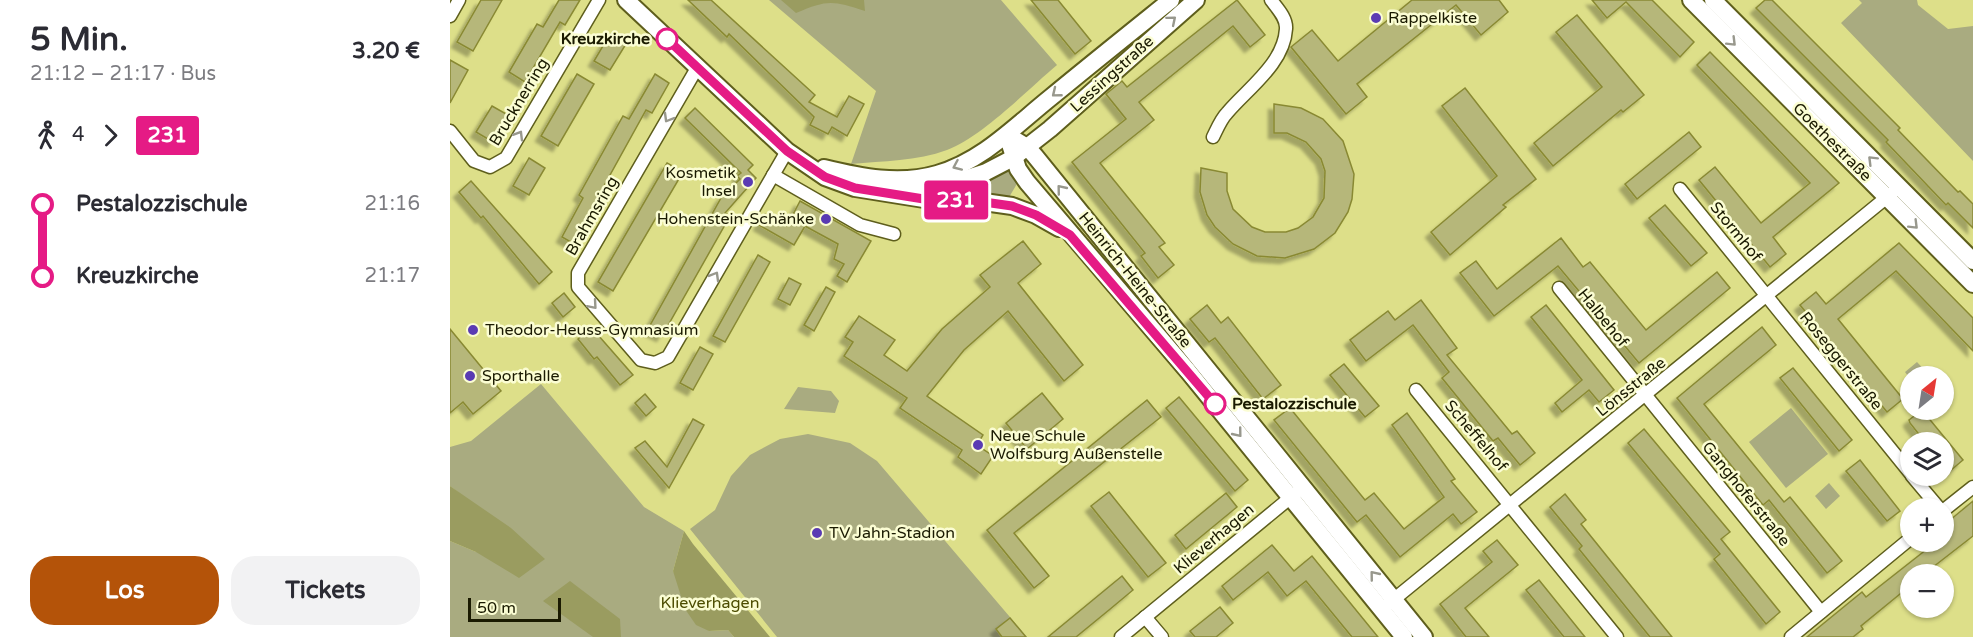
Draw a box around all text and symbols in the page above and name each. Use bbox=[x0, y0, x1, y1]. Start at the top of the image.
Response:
place label: Rappelkiste bbox=[1388, 8, 1477, 28]
marker: Rappelkiste bbox=[1369, 11, 1383, 25]
one-way arrow bbox=[1165, 16, 1176, 27]
text: 5 Min. bbox=[30, 20, 128, 59]
marker: Kreuzkirche bbox=[656, 28, 678, 50]
place label: Kreuzkirche bbox=[561, 29, 650, 49]
street label: Lessingstraße bbox=[1066, 31, 1158, 117]
one-way arrow bbox=[1724, 34, 1735, 45]
text: 3.20 € bbox=[352, 38, 420, 64]
street label: Brucknerring bbox=[485, 54, 553, 150]
text: 21:12 – 21:17 · Bus bbox=[30, 62, 216, 86]
one-way arrow bbox=[1051, 86, 1062, 97]
street label: Goethestraße bbox=[1788, 98, 1876, 186]
one-way arrow bbox=[663, 112, 675, 122]
icon: walk bbox=[30, 119, 63, 152]
icon: forward bbox=[94, 119, 127, 152]
text: 4 bbox=[72, 123, 85, 147]
text: 231 bbox=[148, 123, 187, 148]
one-way arrow bbox=[512, 131, 524, 141]
one-way arrow bbox=[1869, 157, 1880, 168]
one-way arrow bbox=[953, 158, 964, 170]
place label: Kosmetik Insel bbox=[665, 163, 736, 201]
street label: Brahmsring bbox=[561, 173, 623, 259]
marker: Kosmetik Insel bbox=[741, 175, 755, 189]
line badge: 231 bbox=[922, 180, 990, 220]
one-way arrow bbox=[1058, 185, 1069, 196]
text: 231 bbox=[936, 188, 976, 213]
text: Pestalozzischule bbox=[76, 191, 247, 217]
text: 21:16 bbox=[365, 192, 420, 216]
street label: Stormhof bbox=[1706, 198, 1767, 267]
street label: Heinrich-Heine-Straße bbox=[1074, 208, 1196, 352]
place label: Hohenstein-Schänke bbox=[657, 209, 814, 229]
marker: Hohenstein-Schänke bbox=[819, 212, 833, 226]
one-way arrow bbox=[1906, 217, 1917, 228]
text: Kreuzkirche bbox=[76, 263, 199, 289]
text: 21:17 bbox=[365, 264, 420, 288]
one-way arrow bbox=[707, 272, 719, 282]
street label: Halbehof bbox=[1573, 285, 1633, 352]
one-way arrow bbox=[586, 298, 597, 309]
street label: Roseggerstraße bbox=[1795, 308, 1887, 414]
place label: Theodor-Heuss-Gymnasium bbox=[485, 320, 698, 340]
marker: Theodor-Heuss-Gymnasium bbox=[466, 323, 480, 337]
street label: Lönsstraße bbox=[1592, 353, 1670, 421]
place label: Sporthalle bbox=[482, 366, 560, 386]
north arrow bbox=[1900, 366, 1954, 420]
map controls bbox=[1900, 366, 1954, 618]
marker: Sporthalle bbox=[463, 369, 477, 383]
marker: Pestalozzischule bbox=[1204, 393, 1226, 415]
place label: Pestalozzischule bbox=[1232, 394, 1357, 414]
street label: Scheffelhof bbox=[1440, 396, 1512, 477]
place label: Neue Schule Wolfsburg Außenstelle bbox=[990, 426, 1163, 464]
one-way arrow bbox=[1231, 426, 1242, 437]
button: layers bbox=[1900, 432, 1954, 486]
marker: Neue Schule Wolfsburg Außenstelle bbox=[971, 438, 985, 452]
street label: Ganghoferstraße bbox=[1698, 438, 1794, 550]
button: + bbox=[1900, 498, 1954, 552]
street label: Klieverhagen bbox=[1170, 500, 1258, 578]
place label: TV Jahn-Stadion bbox=[829, 523, 955, 543]
marker: TV Jahn-Stadion bbox=[810, 526, 824, 540]
button: Los bbox=[30, 556, 219, 625]
button: Tickets bbox=[231, 556, 420, 625]
button: − bbox=[1900, 564, 1954, 618]
one-way arrow bbox=[1370, 571, 1381, 582]
park label: Klieverhagen bbox=[661, 593, 759, 613]
scale bar bbox=[468, 595, 561, 622]
text: 50 m bbox=[477, 598, 516, 618]

